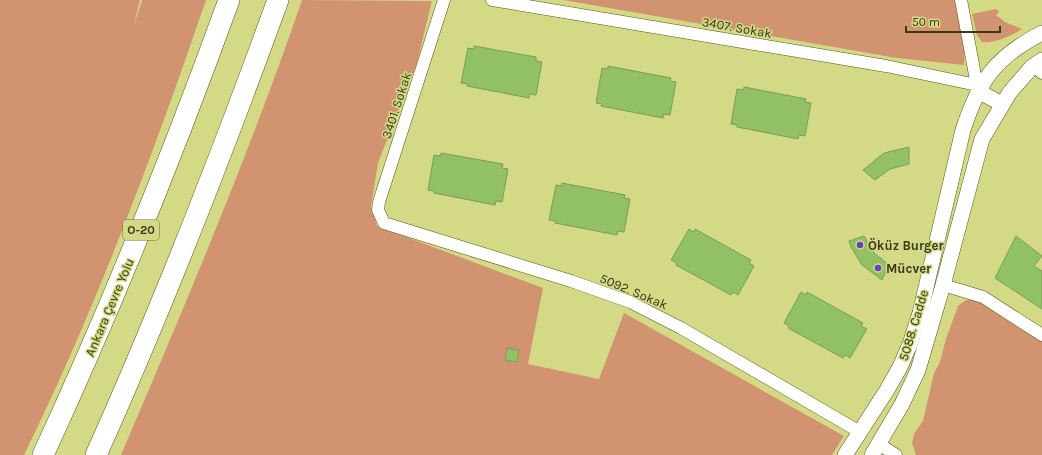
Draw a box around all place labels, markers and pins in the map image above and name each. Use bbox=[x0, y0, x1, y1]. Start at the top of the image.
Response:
place label: Öküz Burger bbox=[868, 238, 944, 253]
marker: Öküz Burger bbox=[855, 240, 865, 250]
place label: Mücver bbox=[886, 261, 932, 276]
marker: Mücver bbox=[873, 263, 883, 273]

